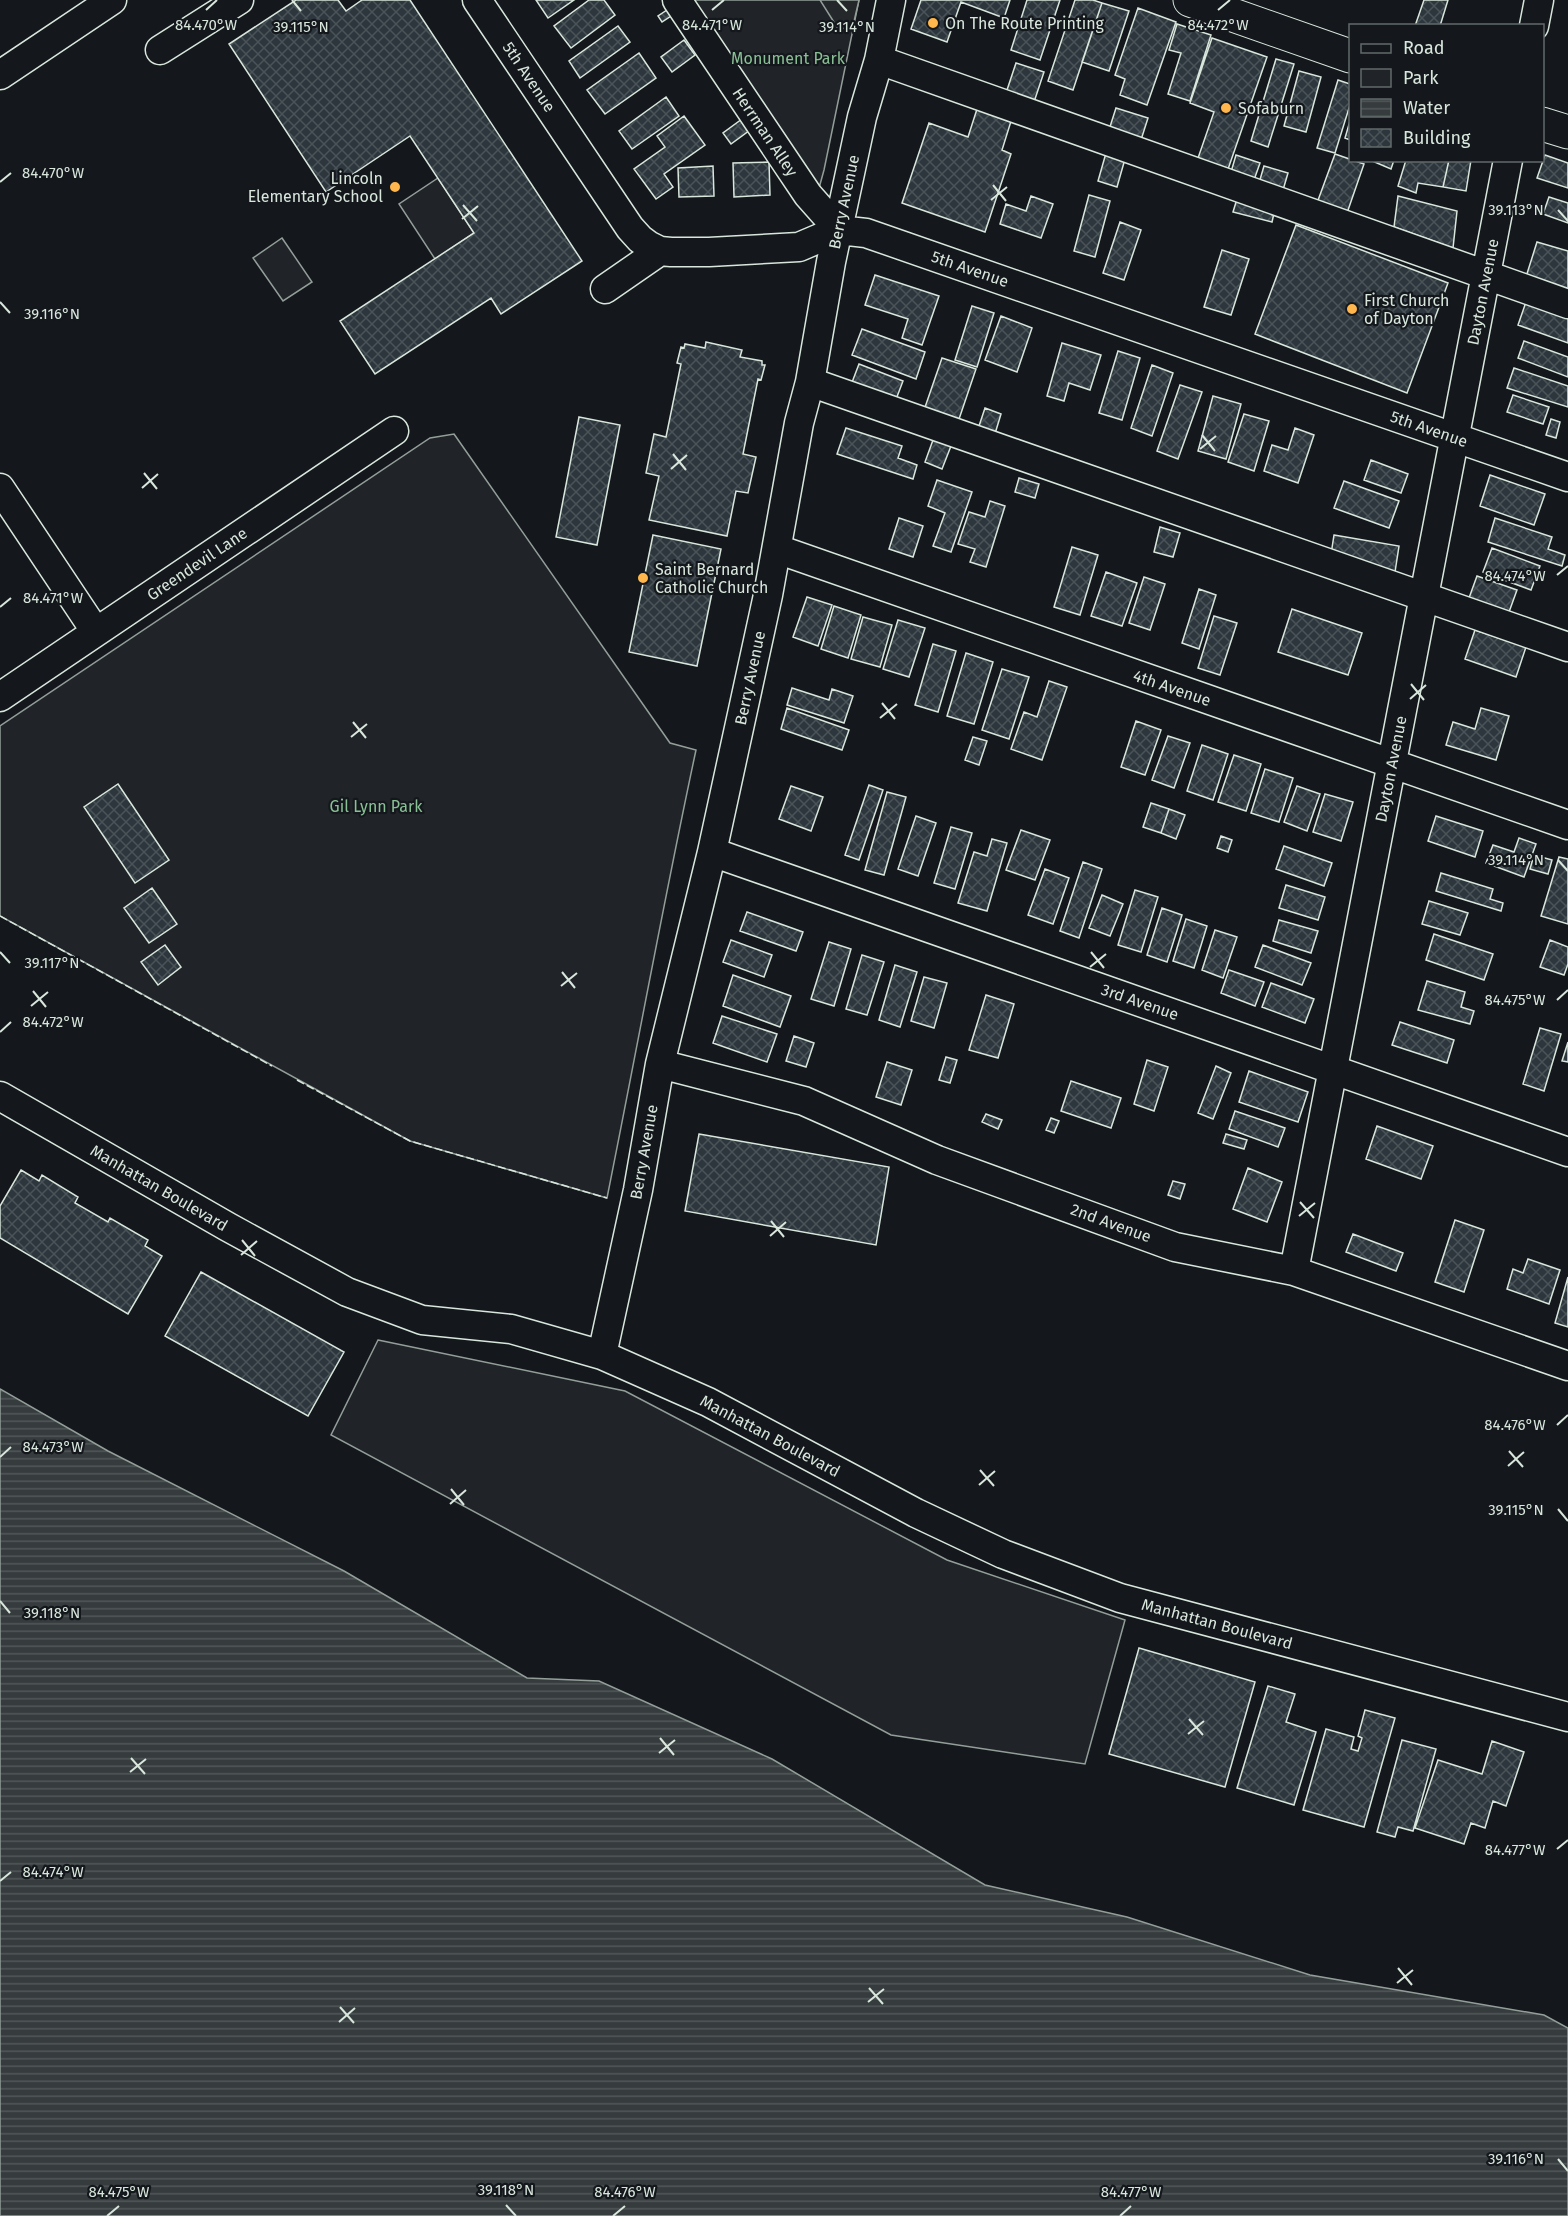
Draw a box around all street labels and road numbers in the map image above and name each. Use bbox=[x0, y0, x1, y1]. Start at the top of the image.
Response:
street label: 5th Avenue bbox=[499, 38, 559, 116]
street label: Herrman Alley bbox=[728, 84, 802, 180]
street label: Berry Avenue bbox=[825, 153, 863, 251]
street label: Dayton Avenue bbox=[1463, 237, 1503, 347]
street label: 5th Avenue bbox=[929, 247, 1011, 291]
street label: 5th Avenue bbox=[1388, 407, 1470, 451]
street label: Greendevil Lane bbox=[143, 523, 251, 605]
street label: Berry Avenue bbox=[731, 629, 769, 727]
street label: 4th Avenue bbox=[1131, 666, 1213, 710]
street label: Dayton Avenue bbox=[1371, 714, 1411, 824]
street label: 3rd Avenue bbox=[1099, 980, 1181, 1024]
street label: Berry Avenue bbox=[626, 1103, 662, 1201]
street label: Manhattan Boulevard bbox=[87, 1141, 231, 1235]
street label: 2nd Avenue bbox=[1068, 1200, 1154, 1246]
street label: Manhattan Boulevard bbox=[697, 1391, 843, 1481]
street label: Manhattan Boulevard bbox=[1139, 1595, 1295, 1653]

